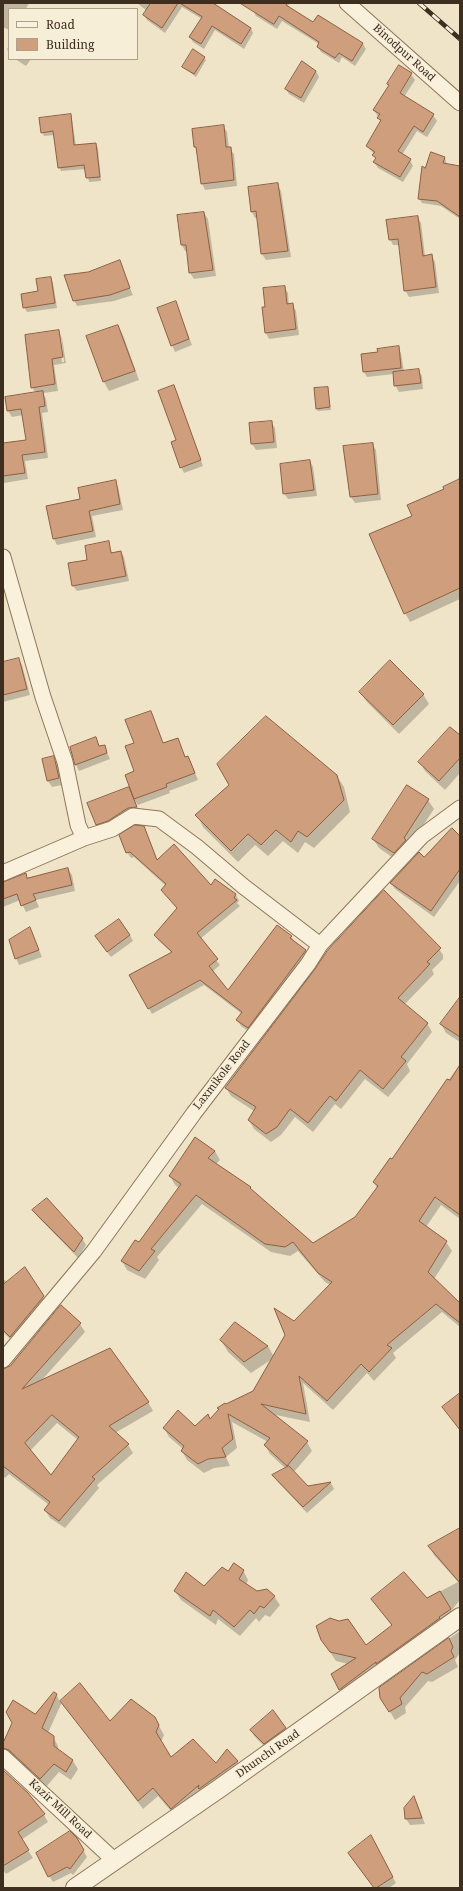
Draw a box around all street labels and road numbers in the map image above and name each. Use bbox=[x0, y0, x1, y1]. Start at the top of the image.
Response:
street label: Binodpur Road bbox=[370, 22, 438, 84]
street label: Laxmikole Road bbox=[191, 1038, 253, 1112]
street label: Dhunchi Road bbox=[234, 1727, 302, 1781]
street label: Kazir Mill Road bbox=[26, 1777, 94, 1841]

